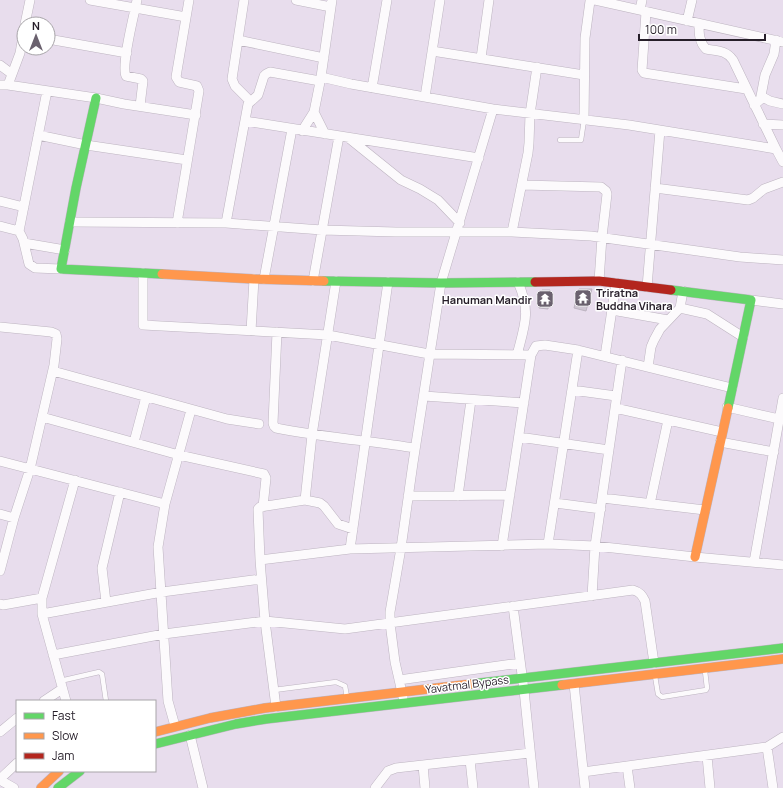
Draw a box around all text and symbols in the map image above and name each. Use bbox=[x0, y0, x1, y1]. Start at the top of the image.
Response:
north arrow bbox=[16, 16, 56, 56]
scale bar bbox=[639, 16, 765, 42]
text: N bbox=[32, 18, 40, 33]
text: 100 m bbox=[645, 21, 677, 38]
place label: Triratna Buddha Vihara bbox=[596, 285, 673, 313]
temple icon: Triratna Buddha Vihara bbox=[573, 288, 593, 308]
temple icon: Hanuman Mandir bbox=[535, 289, 555, 309]
place label: Hanuman Mandir bbox=[442, 292, 533, 307]
street label: Yavatmal Bypass bbox=[424, 671, 510, 697]
legend bbox=[16, 700, 156, 772]
text: Fast bbox=[52, 707, 76, 724]
text: Slow bbox=[52, 727, 78, 744]
text: Jam bbox=[52, 747, 74, 764]

